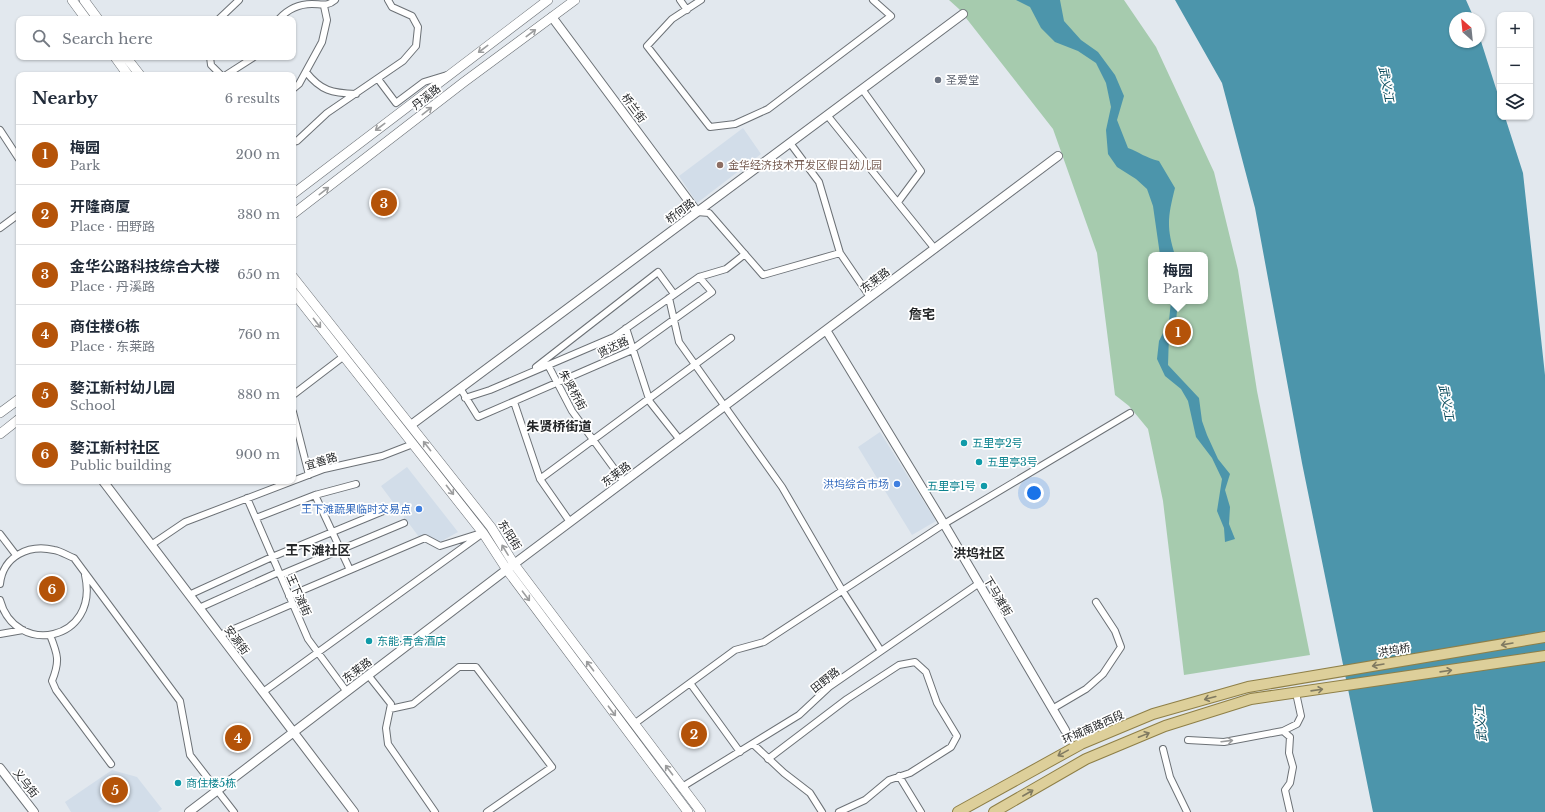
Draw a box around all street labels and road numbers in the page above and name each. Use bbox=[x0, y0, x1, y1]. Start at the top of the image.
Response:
street label: 丹溪路 bbox=[409, 81, 443, 113]
street label: 桥兰街 bbox=[618, 91, 650, 125]
street label: 桥何路 bbox=[663, 195, 697, 227]
street label: 东莱路 bbox=[858, 264, 892, 296]
street label: 贤达路 bbox=[595, 333, 631, 361]
street label: 朱贤桥街 bbox=[556, 367, 590, 413]
street label: 宜善路 bbox=[303, 449, 339, 473]
street label: 东莱路 bbox=[599, 458, 633, 490]
street label: 东阳街 bbox=[495, 517, 525, 553]
street label: 王下滩街 bbox=[284, 572, 314, 618]
street label: 下马滩街 bbox=[981, 574, 1015, 618]
street label: 安源街 bbox=[221, 623, 253, 657]
street label: 洪坞桥 bbox=[1377, 640, 1411, 660]
street label: 东莱路 bbox=[340, 654, 374, 686]
street label: 田野路 bbox=[808, 664, 842, 696]
street label: 环城南路西段 bbox=[1060, 707, 1126, 747]
street label: 义乌街 bbox=[10, 766, 42, 800]

